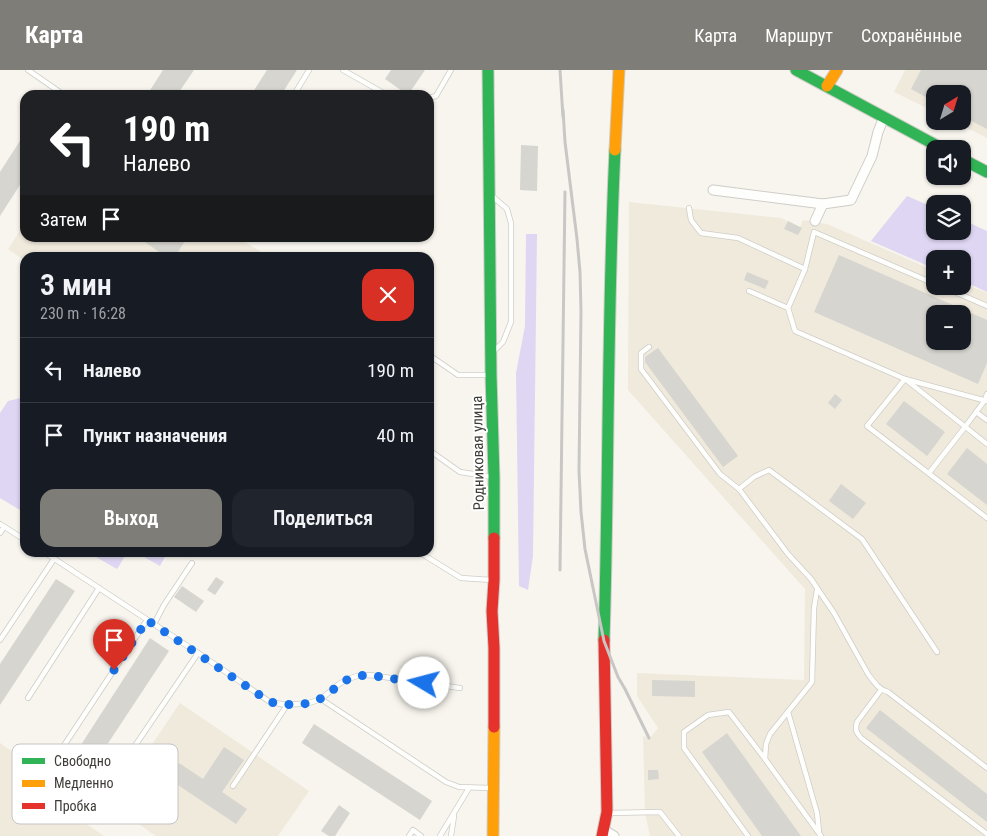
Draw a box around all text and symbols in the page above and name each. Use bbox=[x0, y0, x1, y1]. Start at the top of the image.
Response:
text: Карта bbox=[25, 21, 83, 49]
text: Карта bbox=[694, 25, 737, 46]
text: Маршрут bbox=[765, 25, 833, 46]
text: Сохранённые bbox=[861, 25, 962, 46]
north arrow bbox=[926, 85, 971, 130]
map controls bbox=[926, 85, 971, 350]
text: 190 m bbox=[123, 109, 210, 150]
icon: left bbox=[40, 110, 105, 175]
button: sound bbox=[926, 140, 971, 185]
text: Налево bbox=[123, 151, 191, 176]
button: layers bbox=[926, 195, 971, 240]
icon: arrive bbox=[97, 205, 125, 233]
text: Затем bbox=[40, 208, 87, 231]
button: + bbox=[926, 250, 971, 295]
text: 3 мин bbox=[40, 267, 112, 302]
button: close bbox=[362, 269, 414, 321]
text: 230 m · 16:28 bbox=[40, 304, 126, 323]
button: − bbox=[926, 305, 971, 350]
icon: left bbox=[40, 356, 68, 384]
text: Налево bbox=[83, 359, 141, 382]
text: 190 m bbox=[367, 359, 414, 382]
street label: Родниковая улица bbox=[468, 395, 488, 511]
icon: arrive bbox=[40, 421, 68, 449]
text: Пункт назначения bbox=[83, 424, 227, 447]
text: 40 m bbox=[377, 424, 414, 447]
button: Выход bbox=[40, 489, 222, 547]
button: Поделиться bbox=[232, 489, 414, 547]
pin bbox=[93, 619, 135, 670]
icon: arrive bbox=[100, 626, 128, 654]
position arrow bbox=[397, 656, 449, 708]
legend bbox=[12, 744, 178, 824]
text: Свободно bbox=[54, 753, 111, 769]
text: Медленно bbox=[54, 775, 114, 791]
text: Пробка bbox=[54, 798, 97, 814]

